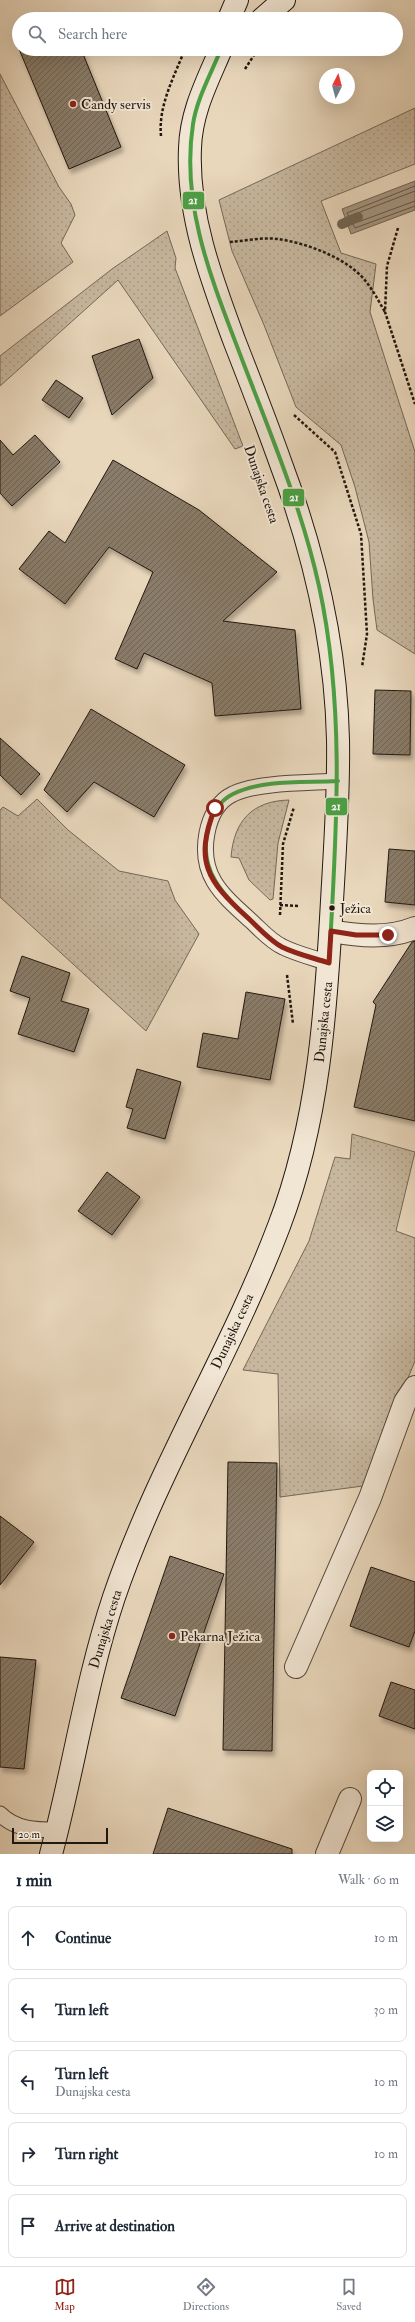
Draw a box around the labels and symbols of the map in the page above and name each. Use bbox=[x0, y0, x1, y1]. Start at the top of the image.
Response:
north arrow bbox=[319, 68, 355, 104]
place label: Candy servis bbox=[81, 96, 151, 114]
marker: Candy servis bbox=[68, 99, 78, 109]
line badge: 21 bbox=[182, 191, 205, 210]
text: 21 bbox=[188, 194, 198, 207]
street label: Dunajska cesta bbox=[240, 443, 283, 526]
line badge: 21 bbox=[282, 488, 305, 507]
text: 21 bbox=[289, 491, 299, 504]
line badge: 21 bbox=[325, 797, 348, 816]
route start bbox=[206, 799, 224, 817]
text: 21 bbox=[331, 800, 341, 813]
place label: Ježica bbox=[339, 901, 371, 917]
marker: Ježica bbox=[327, 903, 337, 913]
route end bbox=[379, 926, 397, 944]
street label: Dunajska cesta bbox=[311, 980, 336, 1063]
street label: Dunajska cesta bbox=[208, 1290, 257, 1372]
street label: Dunajska cesta bbox=[85, 1587, 126, 1671]
place label: Pekarna Ježica bbox=[180, 1628, 260, 1645]
marker: Pekarna Ježica bbox=[167, 1631, 177, 1641]
scale bar bbox=[12, 1826, 108, 1845]

